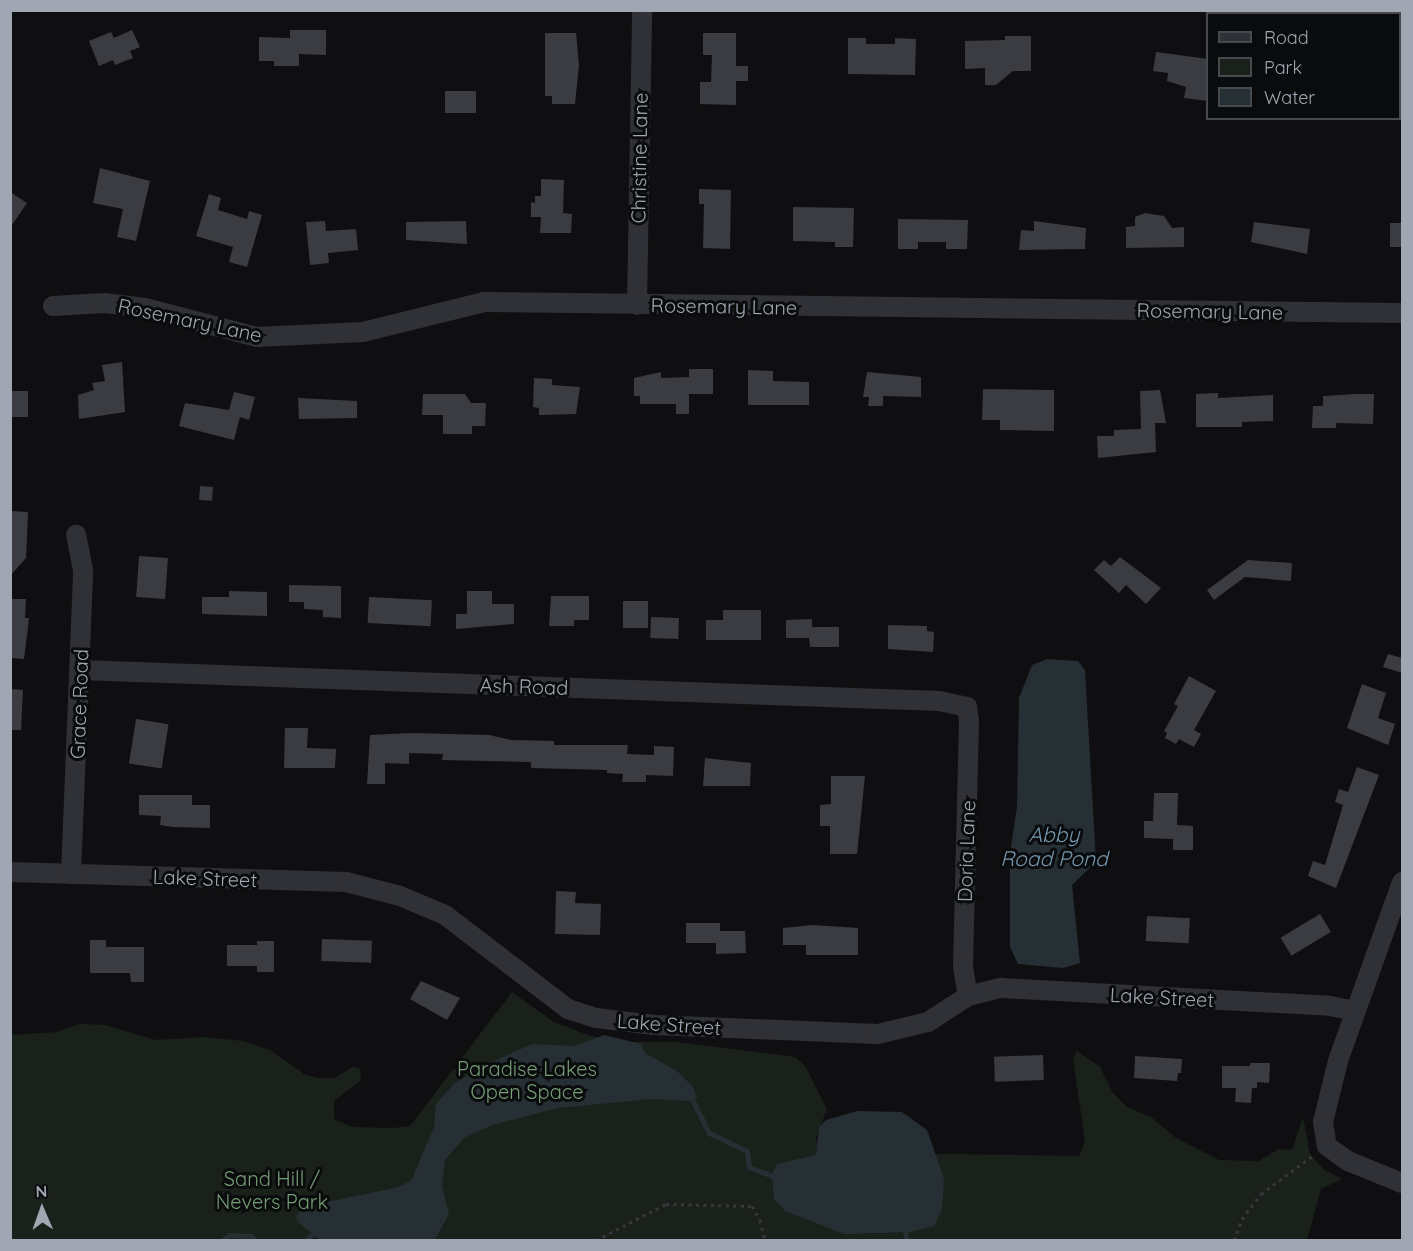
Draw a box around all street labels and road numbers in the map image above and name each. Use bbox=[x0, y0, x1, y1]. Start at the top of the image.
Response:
street label: Christine Lane bbox=[626, 92, 652, 224]
street label: Rosemary Lane bbox=[116, 293, 264, 347]
street label: Rosemary Lane bbox=[651, 293, 797, 319]
street label: Rosemary Lane bbox=[1137, 298, 1283, 324]
street label: Grace Road bbox=[65, 649, 93, 759]
street label: Ash Road bbox=[479, 672, 569, 700]
street label: Doria Lane bbox=[952, 800, 980, 902]
street label: Lake Street bbox=[152, 864, 258, 892]
street label: Lake Street bbox=[1109, 982, 1215, 1012]
street label: Lake Street bbox=[616, 1008, 722, 1040]

